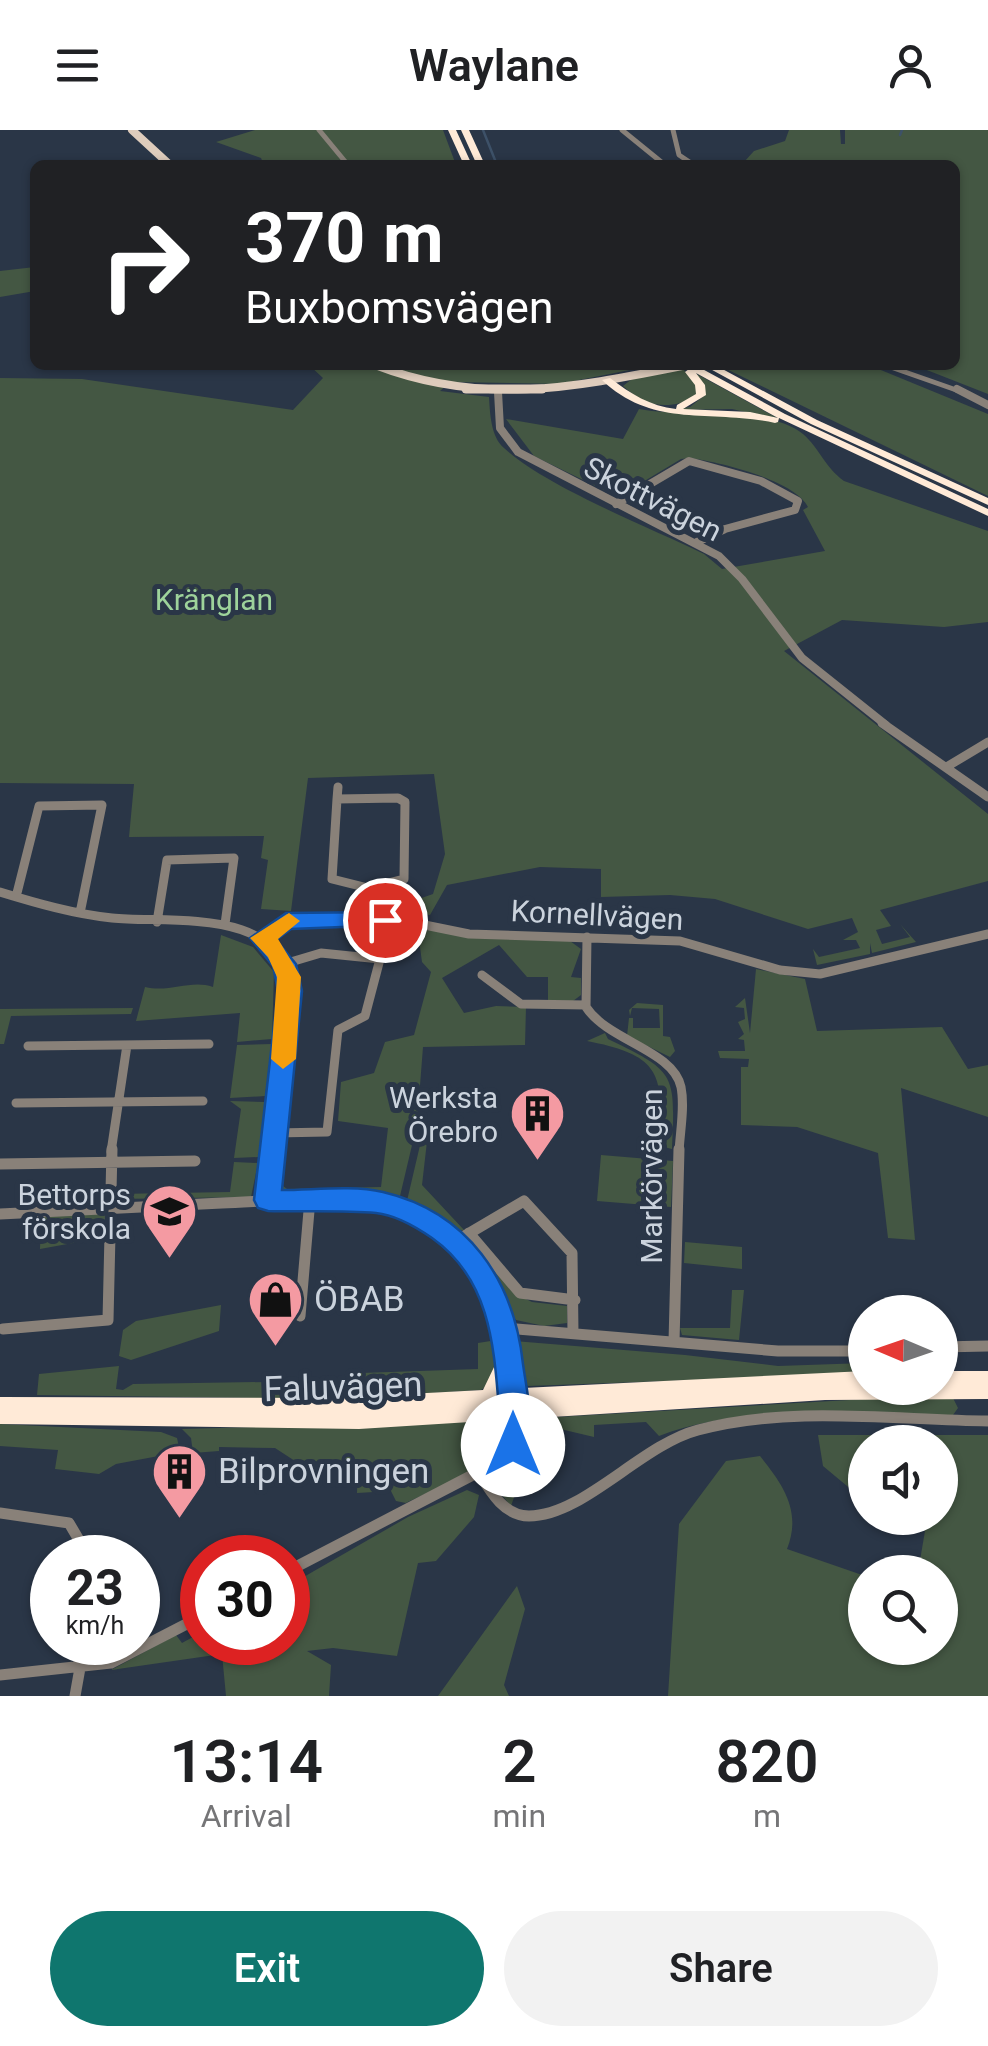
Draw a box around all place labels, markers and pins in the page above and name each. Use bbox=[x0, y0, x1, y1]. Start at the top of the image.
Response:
pin bbox=[343, 878, 428, 963]
place label: Werksta Örebro bbox=[389, 1080, 498, 1149]
building icon: Werksta Örebro bbox=[507, 1084, 567, 1163]
place label: Bettorps förskola bbox=[17, 1177, 131, 1246]
school or university icon: Bettorps förskola bbox=[140, 1181, 200, 1260]
shop icon: ÖBAB bbox=[245, 1269, 305, 1348]
place label: ÖBAB bbox=[314, 1279, 405, 1320]
building icon: Bilprovningen bbox=[149, 1441, 209, 1520]
place label: Bilprovningen bbox=[218, 1451, 429, 1492]

